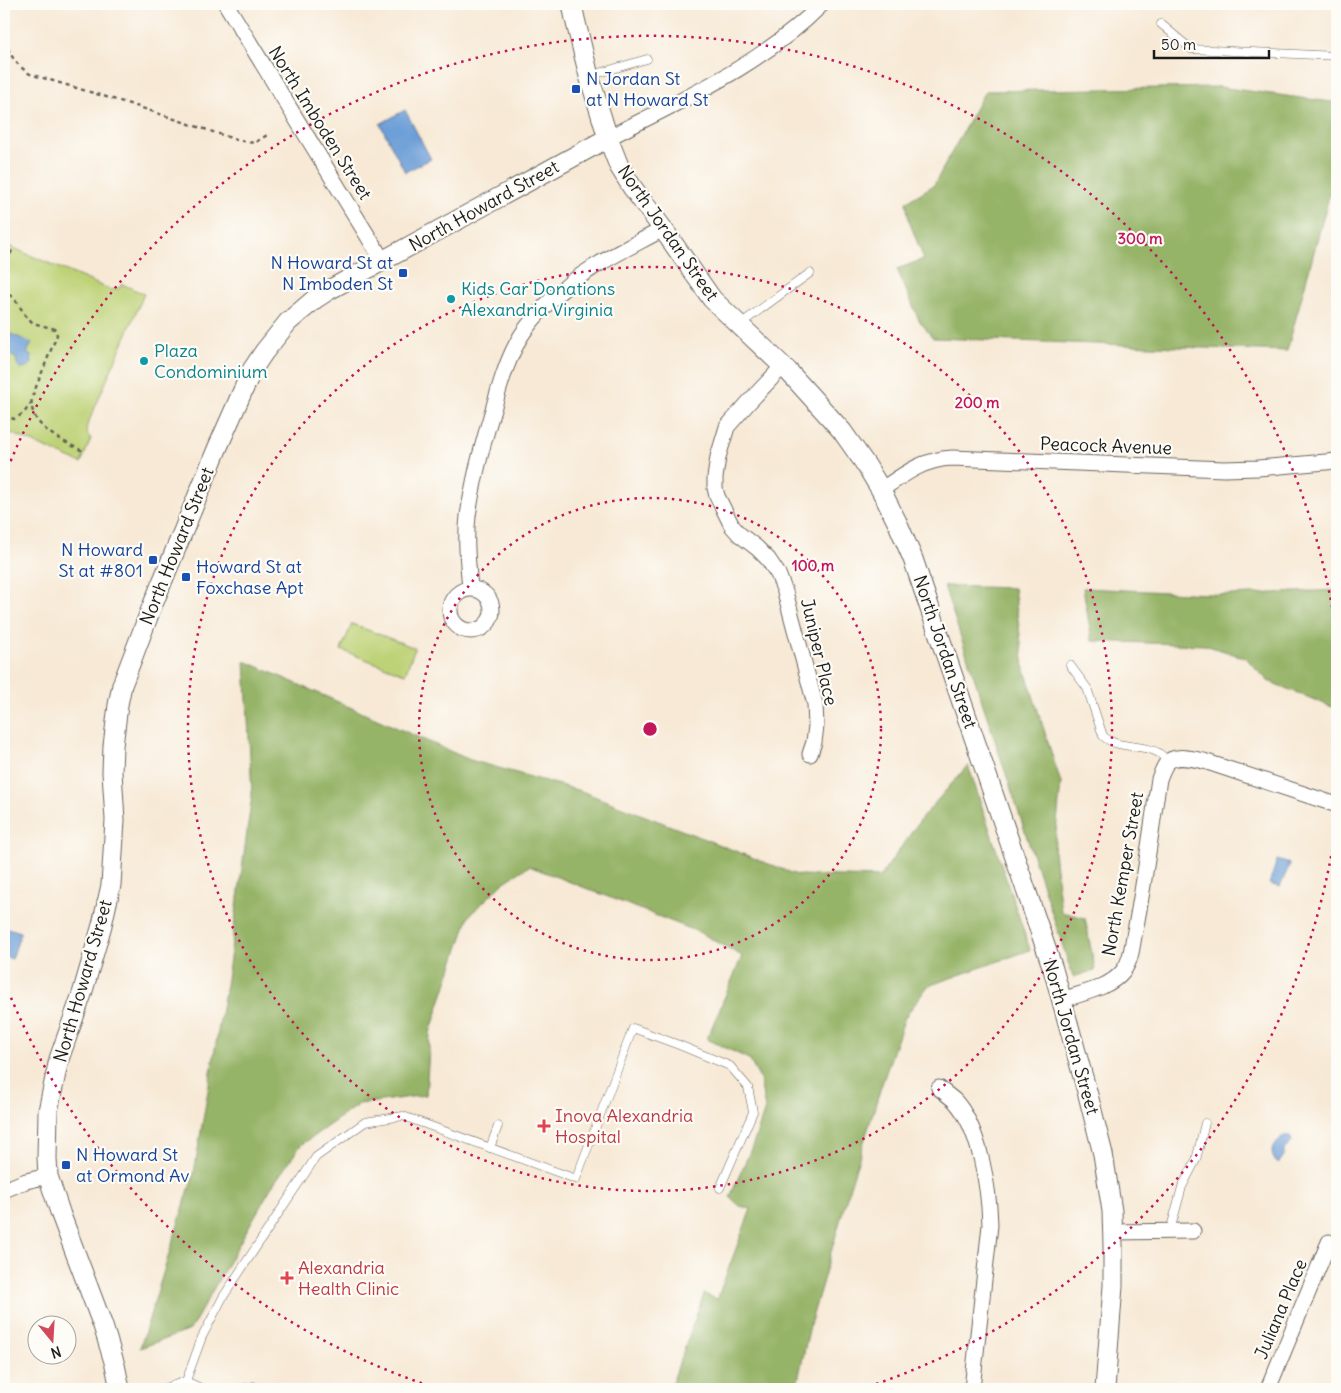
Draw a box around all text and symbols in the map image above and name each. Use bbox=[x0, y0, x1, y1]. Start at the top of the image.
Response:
scale bar bbox=[1154, 28, 1268, 60]
text: 50 m bbox=[1161, 35, 1196, 54]
street label: North Imboden Street bbox=[264, 42, 377, 204]
place label: N Jordan St at N Howard St bbox=[586, 67, 709, 111]
marker: N Jordan St at N Howard St bbox=[570, 83, 582, 95]
street label: North Howard Street bbox=[405, 155, 563, 256]
street label: North Jordan Street bbox=[613, 160, 724, 305]
text: 300 m bbox=[1118, 229, 1163, 248]
place label: N Howard St at N Imboden St bbox=[270, 251, 393, 295]
marker: N Howard St at N Imboden St bbox=[397, 267, 409, 279]
place label: Kids Car Donations Alexandria Virginia bbox=[461, 277, 615, 321]
marker: Kids Car Donations Alexandria Virginia bbox=[445, 293, 457, 305]
place label: Plaza Condominium bbox=[154, 339, 268, 383]
marker: Plaza Condominium bbox=[138, 355, 150, 367]
text: 200 m bbox=[955, 393, 999, 412]
street label: Peacock Avenue bbox=[1040, 432, 1172, 459]
street label: North Howard Street bbox=[134, 464, 219, 628]
place label: N Howard St at #801 bbox=[59, 538, 143, 582]
marker: N Howard St at #801 bbox=[147, 554, 159, 566]
place label: Howard St at Foxchase Apt bbox=[196, 555, 304, 599]
text: 100 m bbox=[792, 556, 834, 575]
marker: Howard St at Foxchase Apt bbox=[180, 571, 192, 583]
street label: North Jordan Street bbox=[908, 572, 982, 731]
street label: Juniper Place bbox=[796, 596, 843, 708]
centre of rings bbox=[641, 720, 659, 738]
street label: North Kemper Street bbox=[1097, 790, 1148, 958]
street label: North Howard Street bbox=[48, 897, 117, 1065]
street label: North Jordan Street bbox=[1038, 957, 1105, 1117]
place label: Inova Alexandria Hospital bbox=[555, 1104, 693, 1148]
marker: Inova Alexandria Hospital bbox=[537, 1119, 551, 1133]
place label: N Howard St at Ormond Av bbox=[76, 1143, 190, 1187]
marker: N Howard St at Ormond Av bbox=[60, 1159, 72, 1171]
street label: Juliana Place bbox=[1249, 1255, 1312, 1362]
place label: Alexandria Health Clinic bbox=[298, 1256, 399, 1300]
marker: Alexandria Health Clinic bbox=[280, 1271, 294, 1285]
north arrow bbox=[28, 1316, 78, 1366]
text: N bbox=[49, 1342, 63, 1362]

